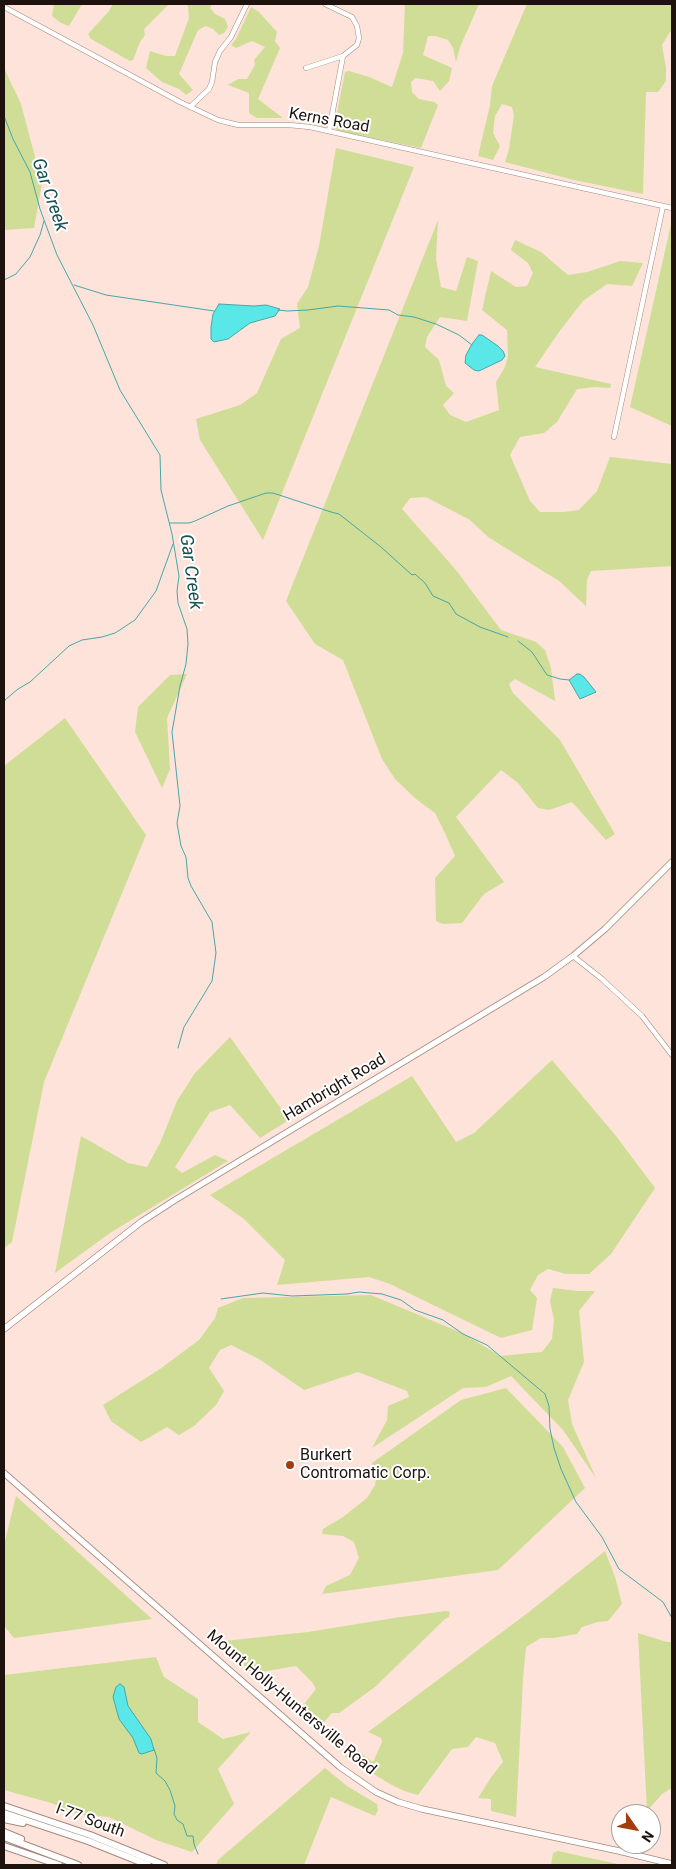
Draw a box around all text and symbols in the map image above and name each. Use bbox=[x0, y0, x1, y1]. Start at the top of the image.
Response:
street label: Kerns Road bbox=[287, 104, 371, 138]
water label: Gar Creek bbox=[26, 155, 72, 235]
water label: Gar Creek bbox=[174, 533, 206, 611]
street label: Hambright Road bbox=[280, 1050, 390, 1126]
place label: Burkert Contromatic Corp. bbox=[300, 1446, 430, 1484]
marker: Burkert Contromatic Corp. bbox=[284, 1459, 296, 1471]
street label: Mount Holly-Huntersville Road bbox=[202, 1626, 380, 1780]
street label: I-77 South bbox=[53, 1800, 127, 1842]
north arrow bbox=[611, 1804, 661, 1854]
text: N bbox=[638, 1828, 657, 1845]

